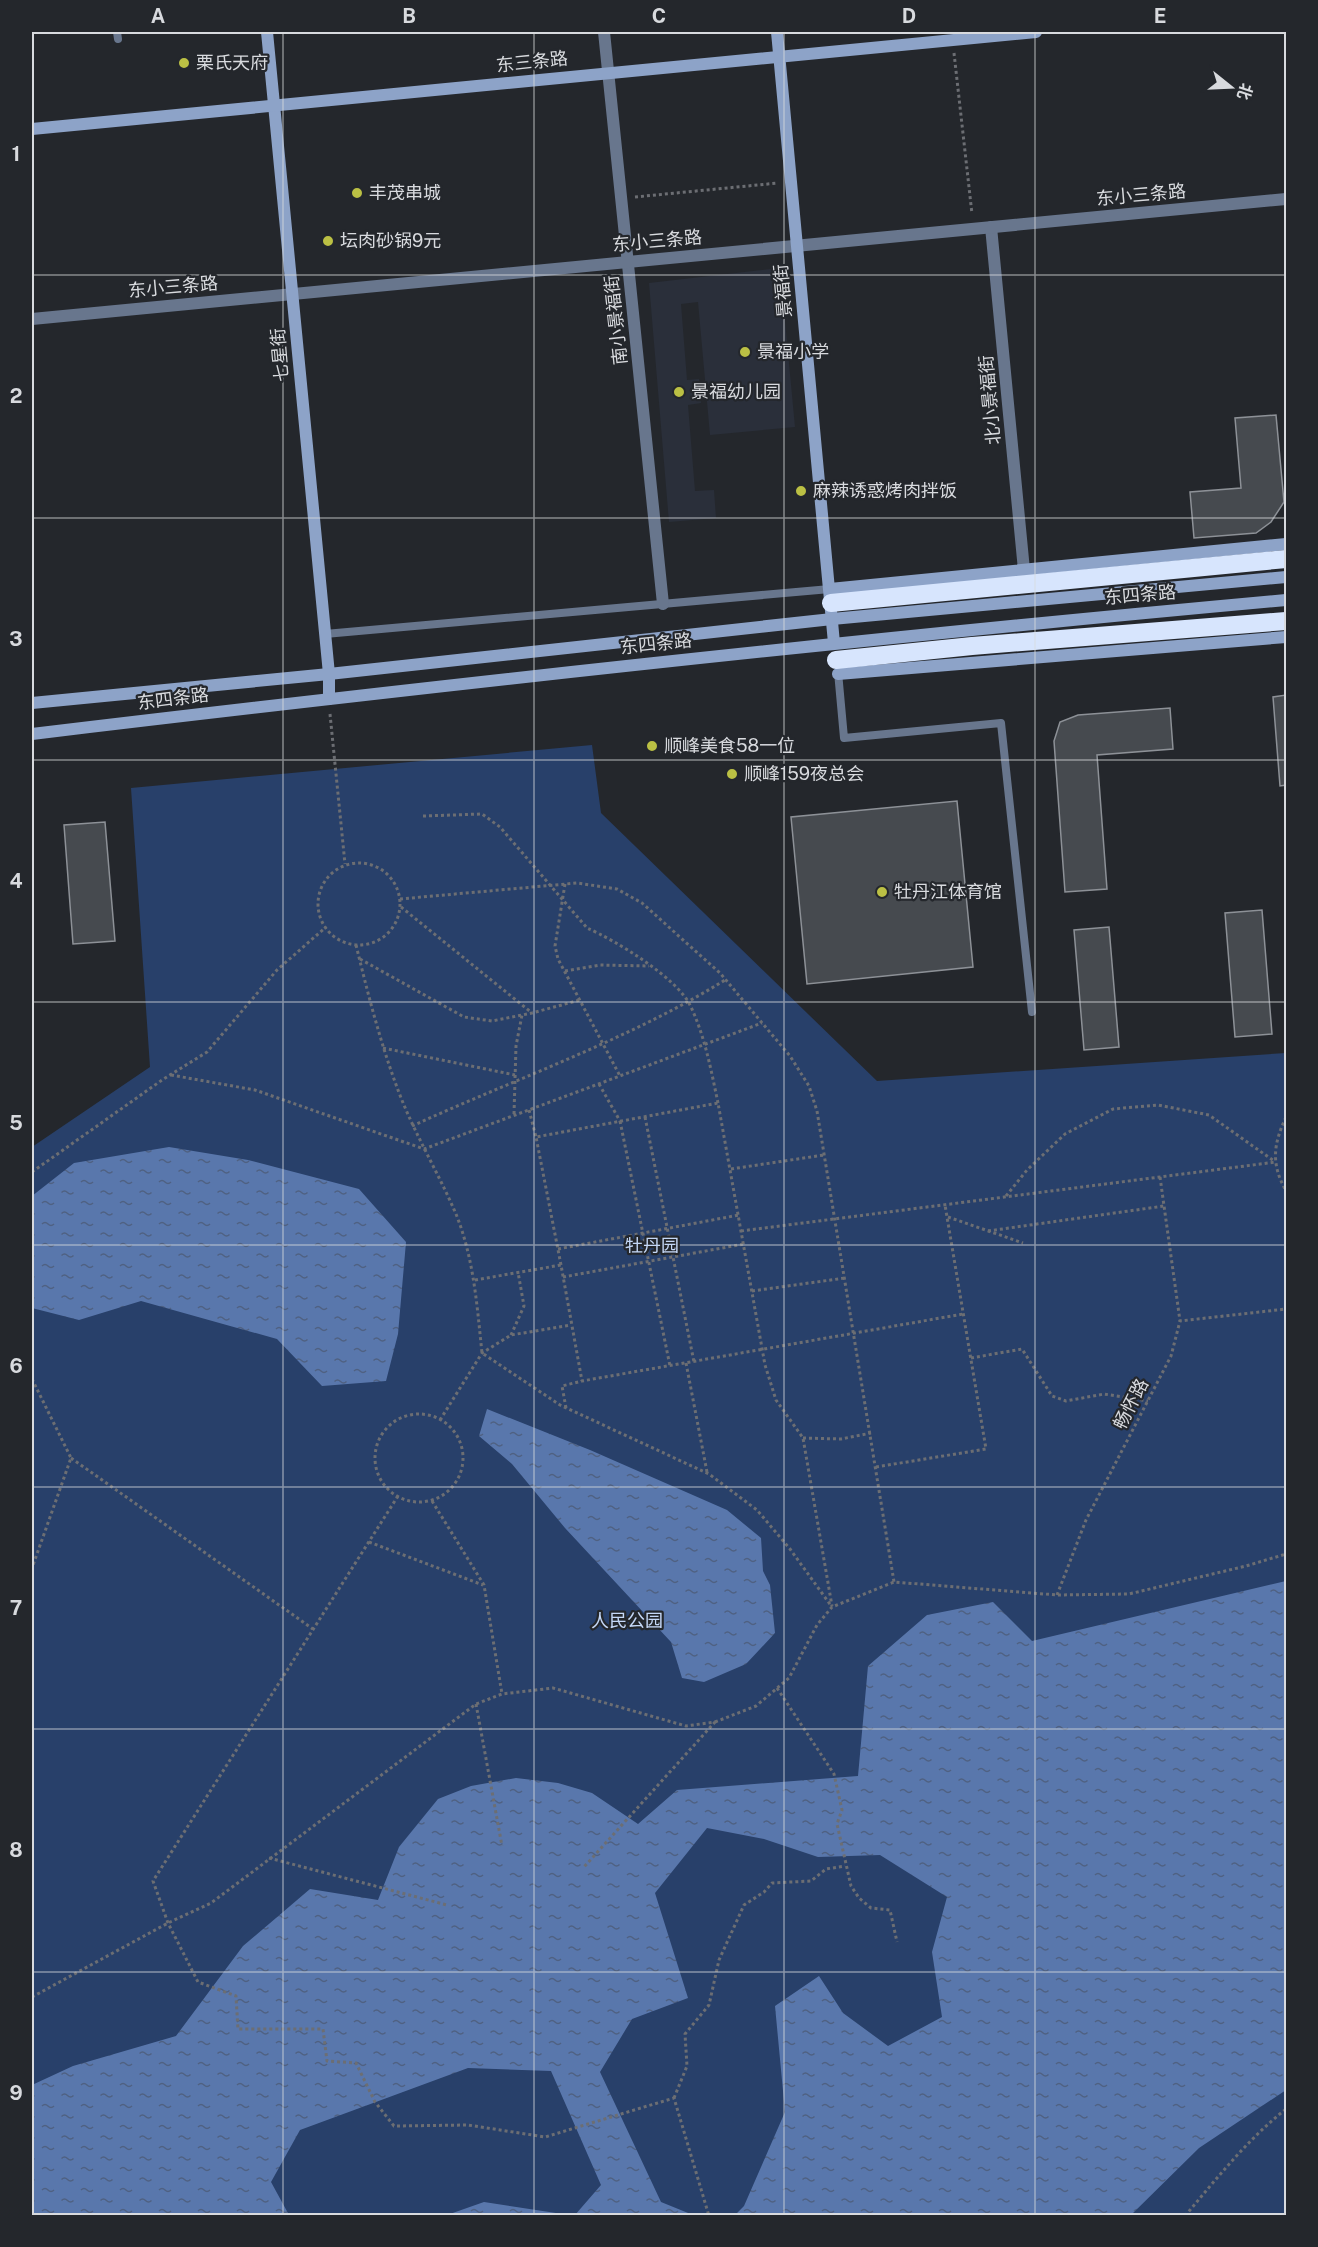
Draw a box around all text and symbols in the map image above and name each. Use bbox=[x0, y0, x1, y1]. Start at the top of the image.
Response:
text: A bbox=[151, 4, 165, 28]
text: B bbox=[402, 4, 416, 28]
text: C bbox=[652, 4, 666, 28]
text: D bbox=[902, 4, 916, 28]
text: E bbox=[1154, 4, 1166, 28]
street label: 东三条路 bbox=[495, 47, 569, 76]
place label: 栗氏天府 bbox=[196, 52, 268, 73]
marker: 栗氏天府 bbox=[177, 56, 191, 70]
north arrow bbox=[1201, 57, 1261, 117]
text: 北 bbox=[1233, 81, 1256, 102]
text: 1 bbox=[12, 142, 20, 166]
street label: 东小三条路 bbox=[1095, 180, 1187, 209]
place label: 丰茂串城 bbox=[369, 182, 441, 203]
marker: 丰茂串城 bbox=[350, 186, 364, 200]
street label: 东小三条路 bbox=[611, 226, 703, 255]
place label: 坛肉砂锅9元 bbox=[340, 230, 441, 251]
marker: 坛肉砂锅9元 bbox=[321, 234, 335, 248]
street label: 景福街 bbox=[770, 263, 795, 319]
street label: 东小三条路 bbox=[127, 272, 219, 301]
street label: 南小景福街 bbox=[600, 274, 631, 366]
street label: 七星街 bbox=[267, 327, 292, 383]
place label: 景福小学 bbox=[757, 341, 829, 362]
marker: 景福小学 bbox=[738, 345, 752, 359]
street label: 北小景福街 bbox=[975, 354, 1004, 446]
place label: 景福幼儿园 bbox=[691, 381, 781, 402]
text: 2 bbox=[10, 384, 22, 408]
marker: 景福幼儿园 bbox=[672, 385, 686, 399]
place label: 麻辣诱惑烤肉拌饭 bbox=[813, 480, 957, 501]
marker: 麻辣诱惑烤肉拌饭 bbox=[794, 484, 808, 498]
street label: 东四条路 bbox=[1103, 581, 1177, 608]
text: 3 bbox=[9, 627, 23, 651]
street label: 东四条路 bbox=[619, 629, 693, 658]
street label: 东四条路 bbox=[136, 684, 210, 713]
place label: 顺峰美食58一位 bbox=[664, 735, 795, 756]
marker: 顺峰美食58一位 bbox=[645, 739, 659, 753]
place label: 顺峰159夜总会 bbox=[744, 763, 864, 784]
marker: 顺峰159夜总会 bbox=[725, 767, 739, 781]
text: 4 bbox=[9, 869, 23, 893]
place label: 牡丹江体育馆 bbox=[894, 881, 1002, 902]
marker: 牡丹江体育馆 bbox=[875, 885, 889, 899]
text: 5 bbox=[9, 1111, 23, 1135]
park label: 牡丹园 bbox=[625, 1235, 679, 1256]
text: 6 bbox=[9, 1354, 23, 1378]
street label: 畅怀路 bbox=[1109, 1375, 1152, 1433]
text: 7 bbox=[10, 1596, 22, 1620]
park label: 人民公园 bbox=[591, 1610, 663, 1631]
text: 8 bbox=[9, 1838, 23, 1862]
text: 9 bbox=[9, 2081, 23, 2105]

